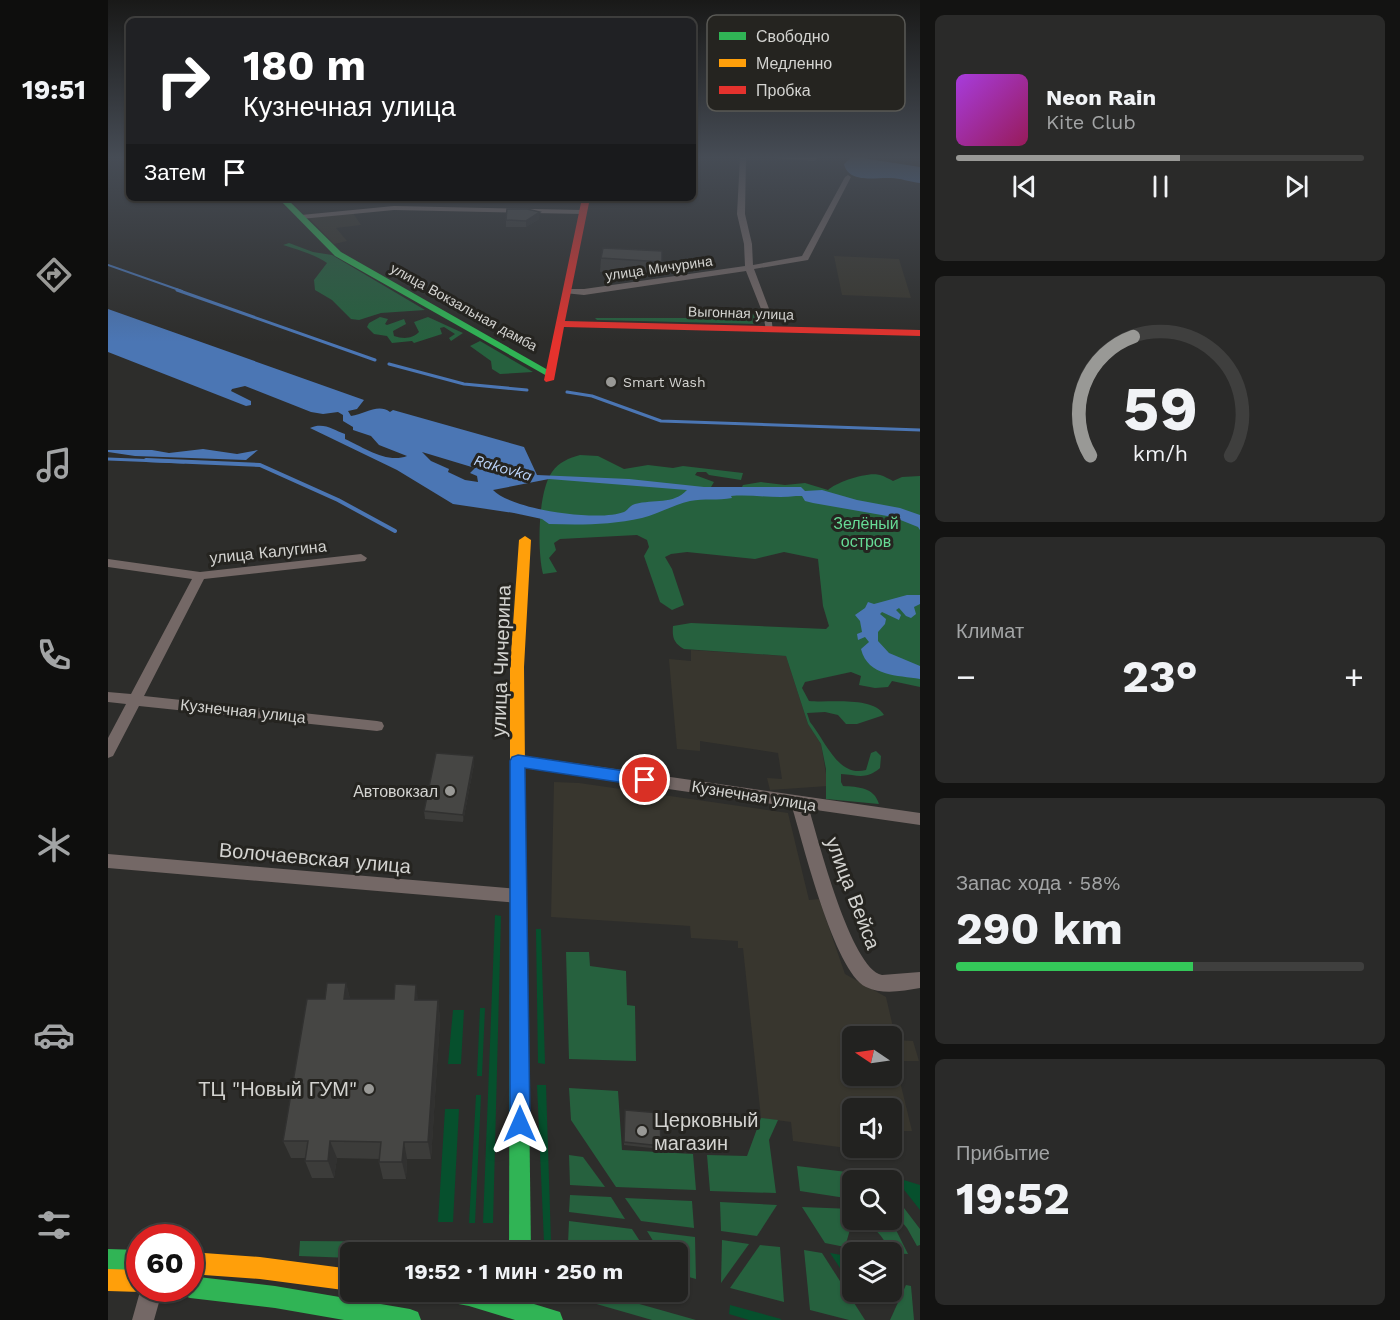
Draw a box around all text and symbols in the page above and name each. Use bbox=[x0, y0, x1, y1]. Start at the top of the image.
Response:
legend bbox=[707, 15, 905, 111]
text: Свободно bbox=[756, 27, 830, 46]
text: 180 m bbox=[243, 41, 366, 90]
icon: right bbox=[144, 42, 222, 120]
text: Медленно bbox=[756, 54, 832, 73]
text: 19:51 bbox=[22, 74, 86, 106]
text: Пробка bbox=[756, 81, 811, 100]
text: Neon Rain bbox=[1046, 85, 1156, 110]
text: Кузнечная улица bbox=[243, 91, 456, 123]
text: Kite Club bbox=[1046, 110, 1136, 134]
icon: arrive bbox=[218, 156, 251, 189]
text: Затем bbox=[144, 160, 206, 185]
icon: previous bbox=[1008, 170, 1041, 203]
icon: pause bbox=[1144, 170, 1177, 203]
icon: next bbox=[1280, 170, 1313, 203]
street label: улица Мичурина bbox=[604, 253, 714, 283]
icon: directions bbox=[33, 254, 75, 296]
street label: улица Вокзальная дамба bbox=[388, 260, 540, 354]
street label: Выгонная улица bbox=[688, 303, 794, 323]
text: 59 bbox=[1123, 372, 1197, 445]
place label: Smart Wash bbox=[623, 374, 706, 390]
marker: Smart Wash bbox=[604, 375, 618, 389]
text: km/h bbox=[1132, 441, 1188, 466]
icon: music bbox=[33, 444, 75, 486]
water label: Rakovka bbox=[472, 451, 534, 485]
park label: Зелёный остров bbox=[833, 514, 899, 551]
street label: улица Калугина bbox=[209, 536, 328, 568]
street label: улица Чичерина bbox=[486, 584, 516, 738]
text: Климат bbox=[956, 619, 1024, 643]
icon: phone bbox=[33, 634, 75, 676]
text: 23° bbox=[1122, 650, 1198, 703]
text: − bbox=[956, 657, 976, 696]
text: + bbox=[1344, 657, 1364, 696]
street label: Кузнечная улица bbox=[179, 695, 307, 727]
pin bbox=[619, 754, 670, 805]
icon: arrive bbox=[628, 763, 661, 796]
street label: Кузнечная улица bbox=[690, 777, 818, 815]
place label: Автовокзал bbox=[353, 782, 438, 801]
marker: Автовокзал bbox=[443, 784, 457, 798]
icon: climate bbox=[33, 824, 75, 866]
street label: улица Вейса bbox=[821, 833, 886, 953]
street label: Волочаевская улица bbox=[218, 838, 413, 878]
text: Запас хода · 58% bbox=[956, 871, 1120, 895]
text: 290 km bbox=[956, 902, 1123, 955]
icon: car bbox=[33, 1014, 75, 1056]
north arrow bbox=[842, 1026, 902, 1086]
map controls bbox=[842, 1026, 902, 1302]
place label: ТЦ "Новый ГУМ" bbox=[198, 1077, 357, 1101]
marker: ТЦ "Новый ГУМ" bbox=[362, 1082, 376, 1096]
position arrow bbox=[488, 1092, 552, 1156]
button: sound bbox=[842, 1098, 902, 1158]
place label: Церковный магазин bbox=[654, 1108, 758, 1155]
marker: Церковный магазин bbox=[635, 1124, 649, 1138]
text: Прибытие bbox=[956, 1141, 1050, 1165]
button: search bbox=[842, 1170, 902, 1230]
text: 19:52 bbox=[956, 1172, 1070, 1225]
icon: filters bbox=[33, 1204, 75, 1246]
speed limit sign: 60 bbox=[126, 1224, 204, 1302]
button: layers bbox=[842, 1242, 902, 1302]
text: 19:52 · 1 мин · 250 m bbox=[405, 1259, 623, 1284]

